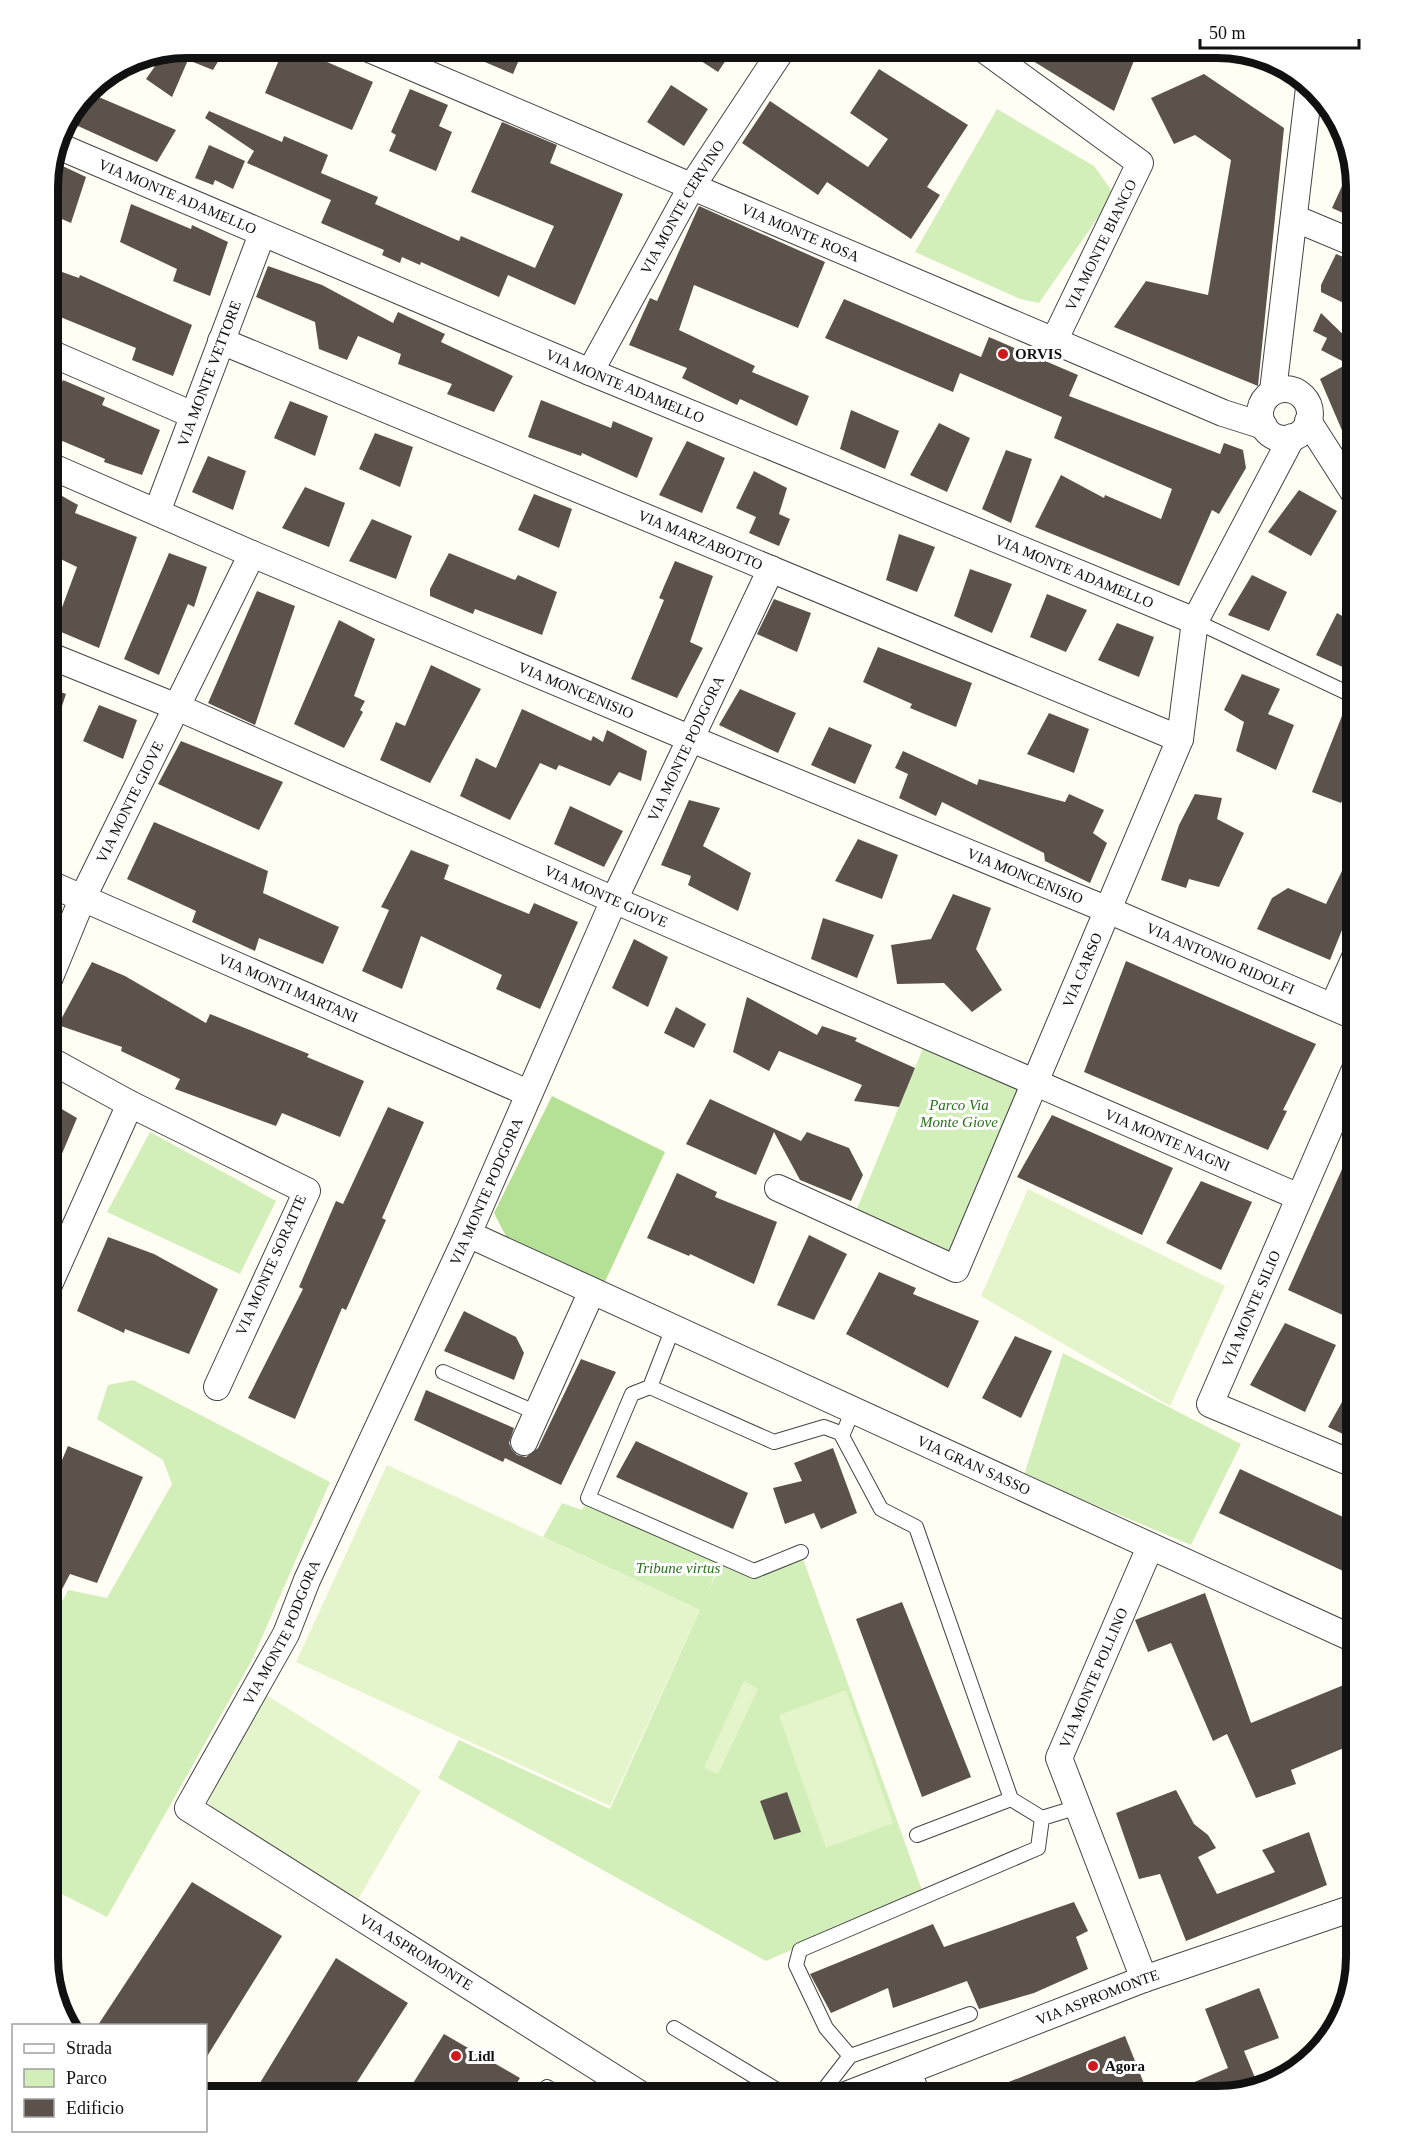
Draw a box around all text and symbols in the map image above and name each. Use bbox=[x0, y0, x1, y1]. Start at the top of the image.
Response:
scale bar bbox=[1200, 12, 1359, 50]
text: 50 m bbox=[1209, 23, 1246, 43]
street label: VIA MONTE CERVINO bbox=[637, 137, 728, 277]
street label: VIA MONTE ADAMELLO bbox=[96, 156, 259, 237]
street label: VIA MONTE BIANCO bbox=[1062, 177, 1140, 313]
street label: VIA MONTE ROSA bbox=[739, 201, 862, 265]
street label: VIA MONTE VETTORE bbox=[174, 298, 244, 449]
street label: VIA MONTE ADAMELLO bbox=[543, 346, 707, 426]
place label: ORVIS bbox=[1015, 346, 1062, 362]
marker: ORVIS bbox=[996, 347, 1010, 361]
street label: VIA MARZABOTTO bbox=[636, 507, 765, 573]
street label: VIA MONTE ADAMELLO bbox=[993, 532, 1156, 611]
street label: VIA MONCENISIO bbox=[516, 659, 636, 722]
street label: VIA MONTE PODGORA bbox=[645, 673, 727, 824]
street label: VIA MONTE GIOVE bbox=[93, 738, 167, 865]
street label: VIA MONCENISIO bbox=[965, 845, 1086, 907]
street label: VIA MONTE GIOVE bbox=[542, 862, 670, 930]
street label: VIA ANTONIO RIDOLFI bbox=[1144, 919, 1297, 997]
street label: VIA CARSO bbox=[1059, 930, 1105, 1010]
street label: VIA MONTI MARTANI bbox=[216, 951, 360, 1026]
park label: Parco Via Monte Giove bbox=[919, 1097, 998, 1130]
street label: VIA MONTE NAGNI bbox=[1102, 1106, 1233, 1174]
street label: VIA MONTE PODGORA bbox=[447, 1115, 526, 1268]
street label: VIA MONTE SORATTE bbox=[233, 1192, 309, 1338]
street label: VIA MONTE SILIO bbox=[1219, 1248, 1284, 1369]
street label: VIA GRAN SASSO bbox=[915, 1432, 1033, 1498]
street label: VIA MONTE PODGORA bbox=[240, 1557, 323, 1707]
park label: Tribune virtus bbox=[636, 1560, 720, 1576]
street label: VIA MONTE POLLINO bbox=[1056, 1605, 1131, 1750]
street label: VIA ASPROMONTE bbox=[356, 1911, 476, 1993]
street label: VIA ASPROMONTE bbox=[1034, 1966, 1161, 2028]
legend bbox=[12, 2024, 207, 2132]
text: Strada bbox=[66, 2038, 112, 2058]
place label: Lidl bbox=[468, 2048, 495, 2064]
marker: Lidl bbox=[449, 2049, 463, 2063]
place label: Agora bbox=[1105, 2058, 1145, 2074]
marker: Agora bbox=[1086, 2059, 1100, 2073]
text: Parco bbox=[66, 2068, 107, 2088]
text: Edificio bbox=[66, 2098, 124, 2118]

